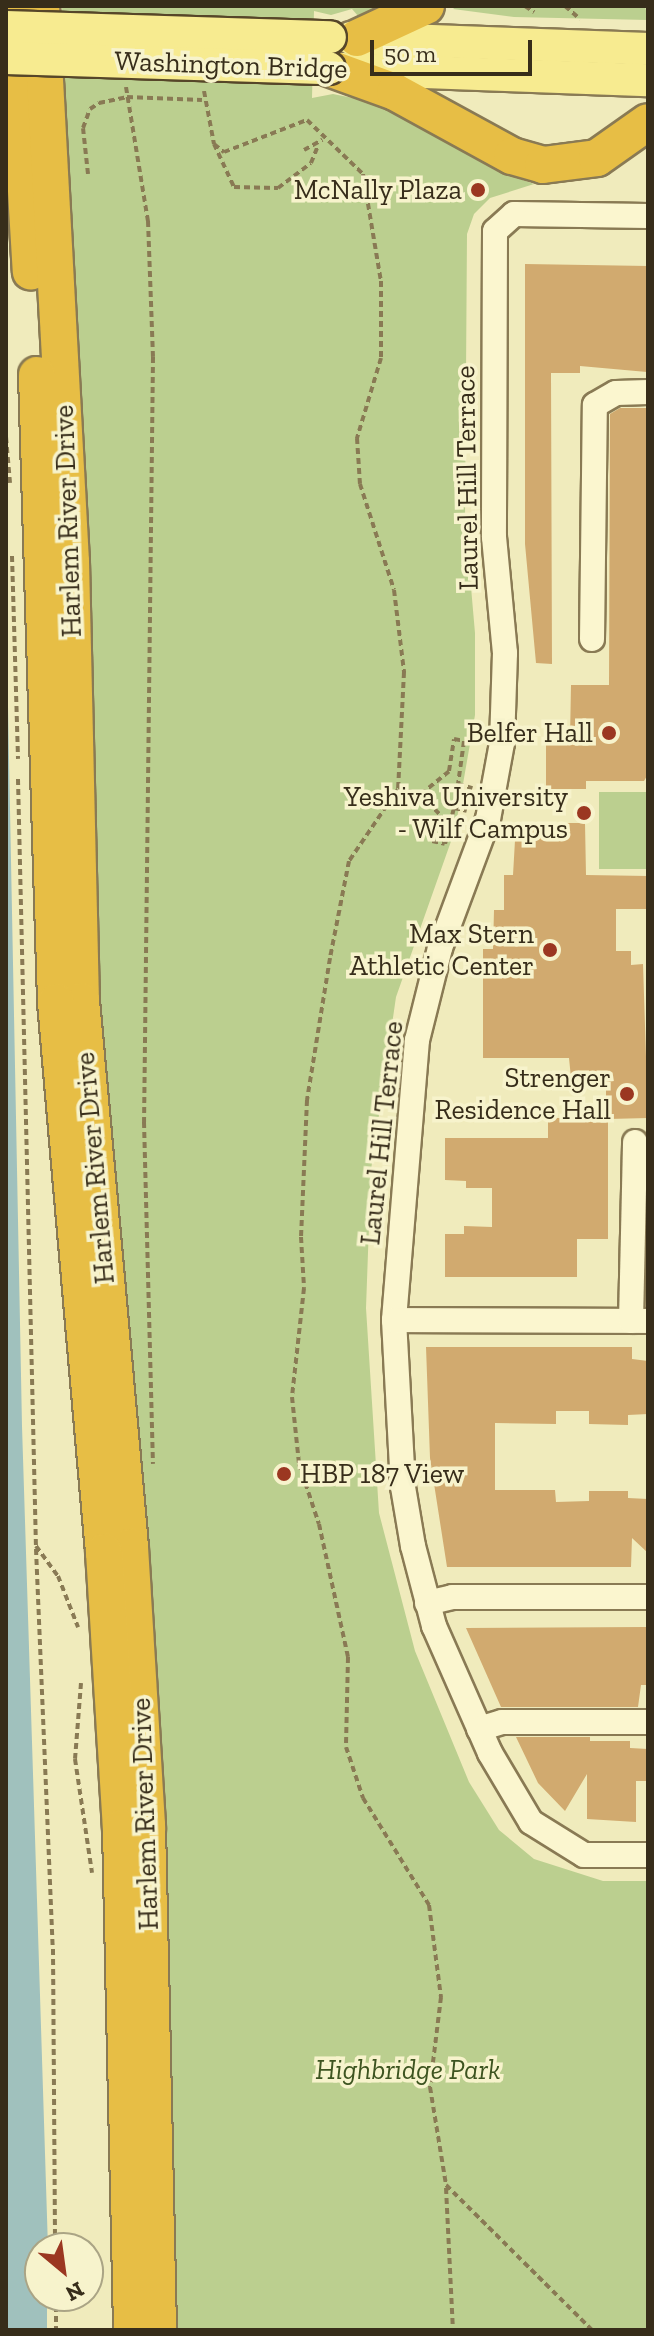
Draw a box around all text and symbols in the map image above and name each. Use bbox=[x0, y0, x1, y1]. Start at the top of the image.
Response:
scale bar bbox=[374, 24, 536, 74]
text: 50 m bbox=[384, 39, 436, 68]
street label: Washington Bridge bbox=[114, 44, 348, 86]
place label: McNally Plaza bbox=[293, 173, 462, 207]
marker: McNally Plaza bbox=[469, 181, 487, 199]
street label: Laurel Hill Terrace bbox=[448, 365, 486, 591]
street label: Harlem River Drive bbox=[47, 404, 89, 638]
place label: Belfer Hall bbox=[466, 716, 593, 750]
marker: Belfer Hall bbox=[600, 724, 618, 742]
place label: Yeshiva University - Wilf Campus bbox=[344, 780, 568, 846]
marker: Yeshiva University - Wilf Campus bbox=[575, 804, 593, 822]
place label: Max Stern Athletic Center bbox=[349, 917, 534, 983]
marker: Max Stern Athletic Center bbox=[541, 941, 559, 959]
street label: Laurel Hill Terrace bbox=[354, 1019, 410, 1247]
street label: Harlem River Drive bbox=[68, 1051, 122, 1285]
place label: Strenger Residence Hall bbox=[434, 1061, 611, 1127]
marker: Strenger Residence Hall bbox=[618, 1085, 636, 1103]
place label: HBP 187 View bbox=[300, 1457, 466, 1491]
marker: HBP 187 View bbox=[275, 1465, 293, 1483]
street label: Harlem River Drive bbox=[124, 1697, 166, 1931]
park label: Highbridge Park bbox=[315, 2053, 501, 2087]
north arrow bbox=[24, 2232, 104, 2312]
text: N bbox=[61, 2276, 89, 2308]

